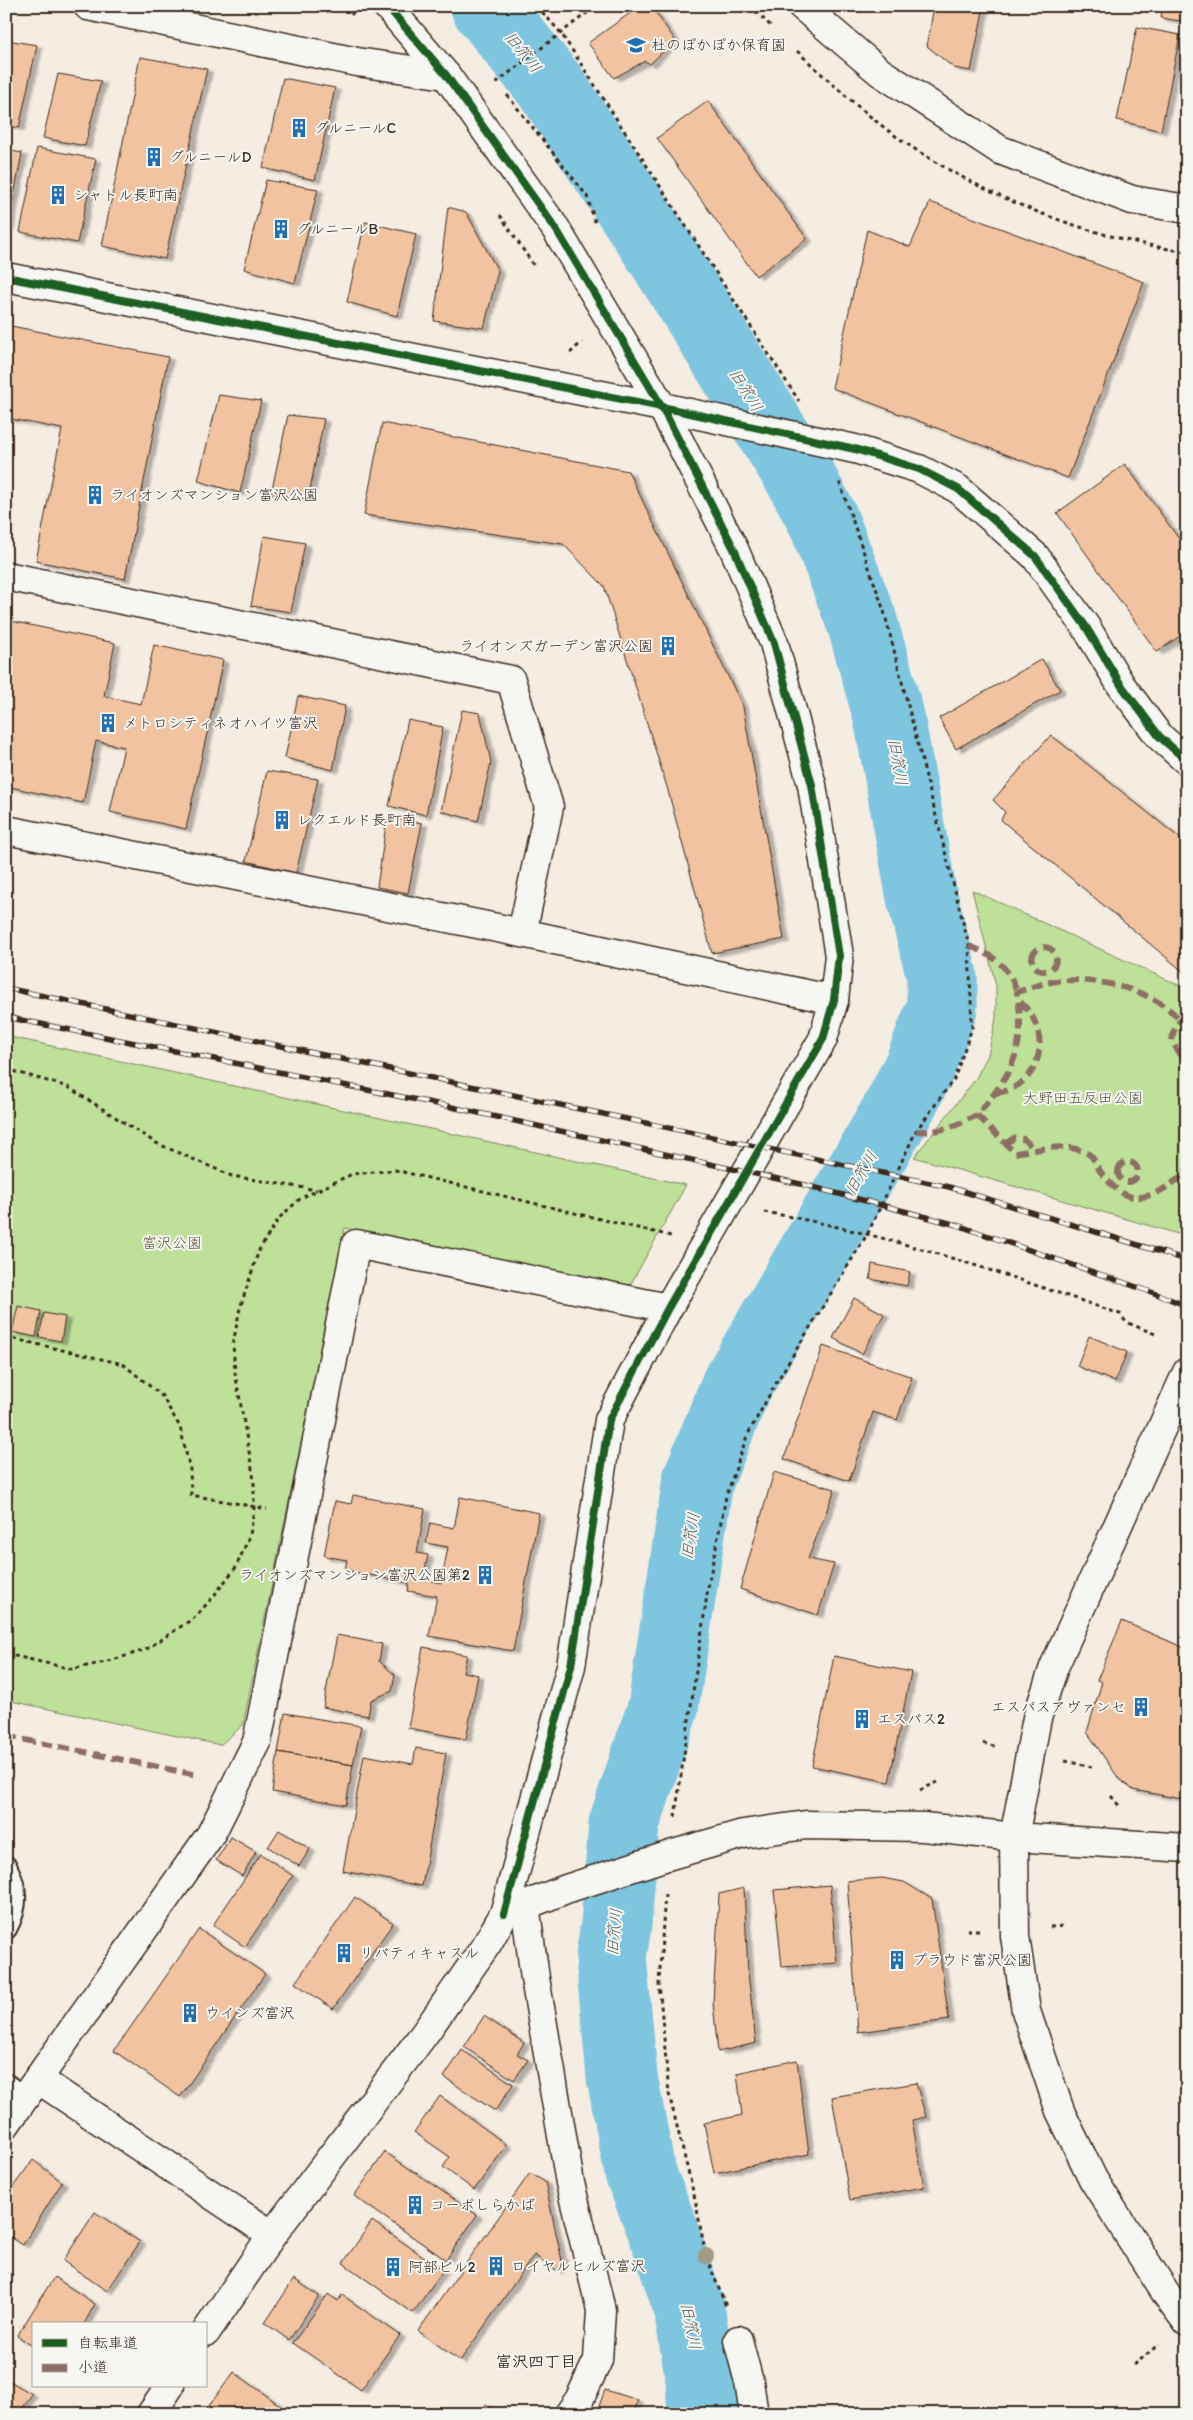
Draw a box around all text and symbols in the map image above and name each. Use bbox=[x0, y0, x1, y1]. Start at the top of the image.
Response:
water label: 旧笊川 bbox=[501, 27, 545, 77]
school or university icon: 杜のぽかぽか保育園 bbox=[625, 34, 647, 56]
place label: 杜のぽかぽか保育園 bbox=[651, 36, 786, 54]
building icon: グルニールC bbox=[288, 117, 310, 139]
place label: グルニールC bbox=[314, 119, 397, 137]
building icon: グルニールD bbox=[143, 146, 165, 168]
place label: グルニールD bbox=[169, 148, 252, 166]
building icon: シャトル長町南 bbox=[47, 184, 69, 206]
place label: シャトル長町南 bbox=[73, 186, 178, 204]
building icon: グルニールB bbox=[270, 218, 292, 240]
place label: グルニールB bbox=[296, 220, 379, 238]
water label: 旧笊川 bbox=[725, 365, 767, 415]
building icon: ライオンズマンション富沢公園 bbox=[84, 484, 106, 506]
place label: ライオンズマンション富沢公園 bbox=[110, 486, 318, 504]
building icon: ライオンズガーデン富沢公園 bbox=[657, 635, 679, 657]
place label: ライオンズガーデン富沢公園 bbox=[459, 637, 653, 655]
building icon: メトロシティネオハイツ富沢 bbox=[97, 712, 119, 734]
place label: メトロシティネオハイツ富沢 bbox=[123, 714, 318, 732]
water label: 旧笊川 bbox=[884, 737, 912, 787]
building icon: レクエルド長町南 bbox=[271, 809, 293, 831]
place label: レクエルド長町南 bbox=[297, 811, 416, 829]
park label: 大野田五反田公園 bbox=[1023, 1089, 1143, 1107]
water label: 旧笊川 bbox=[841, 1147, 881, 1199]
park label: 富沢公園 bbox=[142, 1234, 202, 1252]
water label: 旧笊川 bbox=[677, 1511, 703, 1561]
building icon: ライオンズマンション富沢公園第2 bbox=[474, 1564, 496, 1586]
place label: ライオンズマンション富沢公園第2 bbox=[239, 1566, 470, 1584]
building icon: エスパスアヴァンセ bbox=[1130, 1696, 1152, 1718]
place label: エスパスアヴァンセ bbox=[991, 1698, 1126, 1716]
building icon: エスパス2 bbox=[851, 1708, 873, 1730]
place label: エスパス2 bbox=[877, 1710, 945, 1728]
water label: 旧笊川 bbox=[602, 1907, 626, 1957]
building icon: リバティキャスル bbox=[333, 1942, 355, 1964]
place label: リバティキャスル bbox=[359, 1944, 479, 1962]
building icon: プラウド富沢公園 bbox=[886, 1949, 908, 1971]
place label: プラウド富沢公園 bbox=[912, 1951, 1032, 1969]
building icon: ウインズ富沢 bbox=[179, 2002, 201, 2024]
place label: ウインズ富沢 bbox=[205, 2004, 294, 2022]
building icon: コーポしらかば bbox=[404, 2194, 426, 2216]
place label: コーポしらかば bbox=[430, 2196, 535, 2214]
building icon: ロイヤルヒルズ富沢 bbox=[485, 2255, 507, 2277]
building icon: 阿部ビル2 bbox=[382, 2256, 404, 2278]
place label: ロイヤルヒルズ富沢 bbox=[511, 2257, 645, 2275]
place label: 阿部ビル2 bbox=[408, 2258, 476, 2276]
water label: 旧笊川 bbox=[677, 2301, 705, 2351]
legend bbox=[32, 2322, 208, 2388]
text: 自転車道 bbox=[78, 2334, 138, 2352]
district label: 富沢四丁目 bbox=[496, 2352, 576, 2371]
text: 小道 bbox=[78, 2358, 108, 2376]

